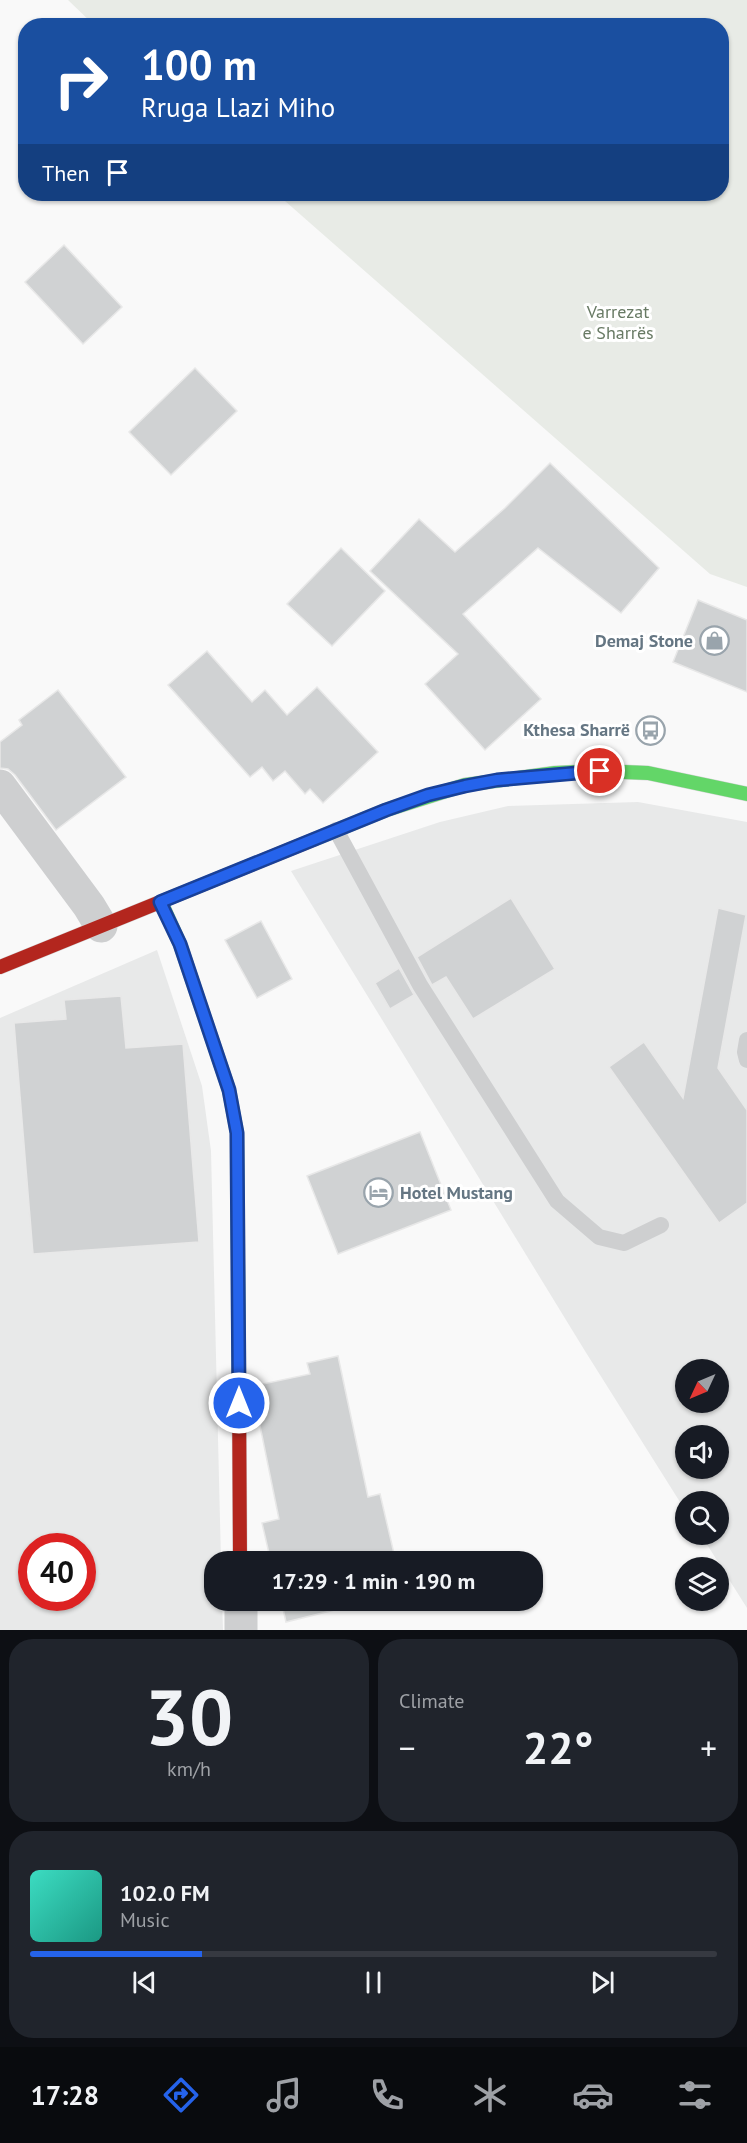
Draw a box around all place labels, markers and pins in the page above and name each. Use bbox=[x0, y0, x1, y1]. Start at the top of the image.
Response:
shop icon: Demaj Stone bbox=[698, 625, 730, 657]
place label: Demaj Stone bbox=[595, 629, 693, 652]
bus stop icon: Kthesa Sharrë bbox=[635, 714, 667, 746]
place label: Kthesa Sharrë bbox=[523, 718, 630, 741]
pin bbox=[574, 745, 625, 796]
hotel icon: Hotel Mustang bbox=[363, 1177, 395, 1209]
place label: Hotel Mustang bbox=[400, 1181, 513, 1204]

